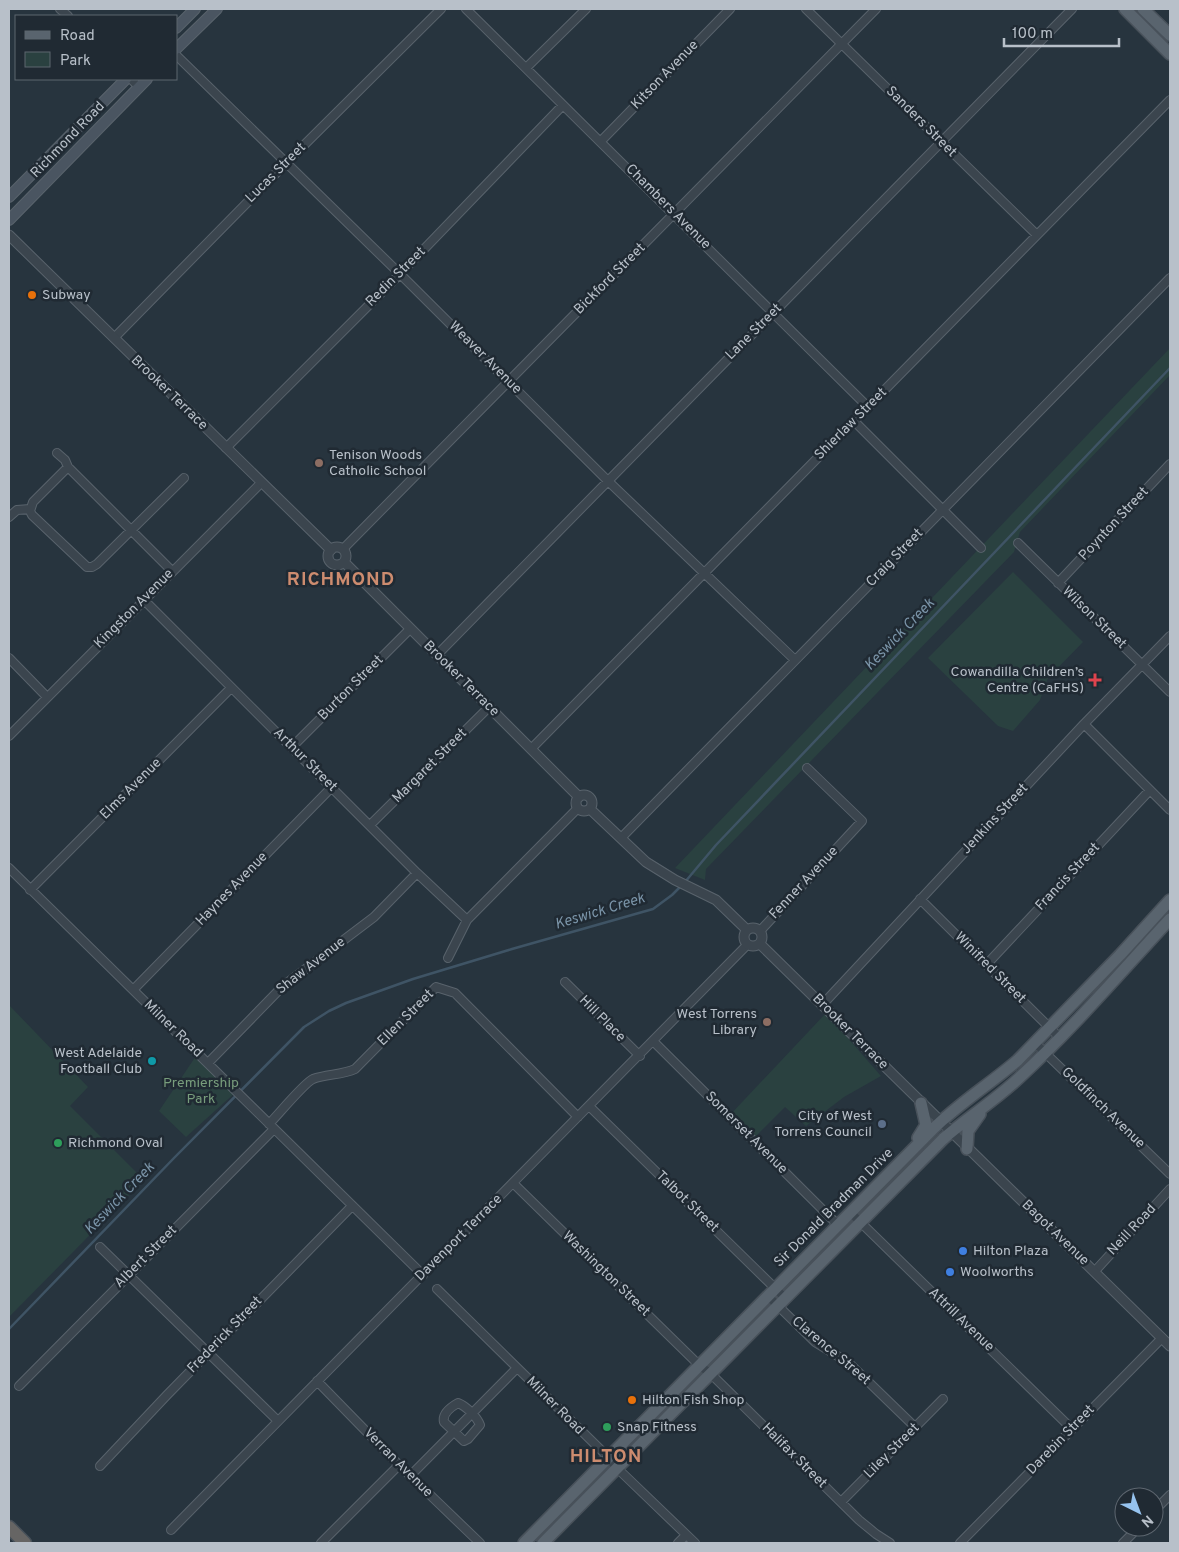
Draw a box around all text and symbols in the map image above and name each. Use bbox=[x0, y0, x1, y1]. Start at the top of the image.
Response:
legend bbox=[15, 15, 178, 80]
scale bar bbox=[1004, 15, 1119, 47]
text: 100 m bbox=[1012, 25, 1053, 44]
text: Road bbox=[60, 27, 95, 46]
street label: Kitson Avenue bbox=[628, 37, 702, 113]
text: Park bbox=[60, 52, 91, 71]
street label: Sanders Street bbox=[882, 83, 960, 161]
street label: Richmond Road bbox=[27, 98, 109, 182]
street label: Lucas Street bbox=[242, 139, 310, 207]
street label: Chambers Avenue bbox=[622, 161, 714, 253]
street label: Bickford Street bbox=[571, 240, 649, 318]
street label: Redin Street bbox=[362, 243, 430, 311]
place label: Subway bbox=[42, 287, 91, 304]
marker: Subway bbox=[26, 289, 38, 301]
street label: Lane Street bbox=[722, 300, 786, 364]
street label: Weaver Avenue bbox=[445, 318, 525, 398]
street label: Brooker Terrace bbox=[127, 352, 211, 434]
street label: Shierlaw Street bbox=[811, 384, 891, 464]
place label: Tenison Woods Catholic School bbox=[329, 447, 426, 480]
marker: Tenison Woods Catholic School bbox=[313, 457, 325, 469]
street label: Poynton Street bbox=[1076, 484, 1152, 564]
street label: Craig Street bbox=[863, 525, 927, 591]
street label: Kingston Avenue bbox=[91, 566, 177, 652]
district label: RICHMOND bbox=[287, 568, 395, 592]
street label: Wilson Street bbox=[1058, 583, 1130, 653]
water label: Keswick Creek bbox=[861, 595, 940, 675]
street label: Brooker Terrace bbox=[420, 638, 502, 720]
street label: Burton Street bbox=[315, 652, 387, 724]
place label: Cowandilla Children’s Centre (CaFHS) bbox=[951, 664, 1084, 697]
marker: Cowandilla Children’s Centre (CaFHS) bbox=[1088, 673, 1102, 687]
street label: Arthur Street bbox=[270, 725, 340, 795]
street label: Margaret Street bbox=[389, 725, 471, 807]
street label: Elms Avenue bbox=[97, 755, 165, 823]
street label: Jenkins Street bbox=[958, 780, 1032, 858]
street label: Francis Street bbox=[1032, 840, 1104, 914]
street label: Fenner Avenue bbox=[766, 843, 842, 923]
street label: Haynes Avenue bbox=[193, 849, 271, 929]
water label: Keswick Creek bbox=[553, 889, 648, 935]
street label: Winifred Street bbox=[951, 929, 1029, 1007]
street label: Shaw Avenue bbox=[273, 934, 349, 998]
street label: Ellen Street bbox=[374, 986, 438, 1050]
street label: Brooker Terrace bbox=[809, 991, 891, 1073]
street label: Hill Place bbox=[575, 992, 629, 1046]
street label: Milner Road bbox=[140, 997, 206, 1061]
place label: West Torrens Library bbox=[676, 1006, 757, 1039]
marker: West Torrens Library bbox=[761, 1016, 773, 1028]
place label: West Adelaide Football Club bbox=[54, 1045, 142, 1078]
marker: West Adelaide Football Club bbox=[146, 1055, 158, 1067]
street label: Goldfinch Avenue bbox=[1058, 1064, 1148, 1152]
park label: Premiership Park bbox=[163, 1075, 239, 1108]
street label: Somerset Avenue bbox=[701, 1088, 791, 1178]
place label: City of West Torrens Council bbox=[774, 1108, 872, 1141]
marker: City of West Torrens Council bbox=[876, 1118, 888, 1130]
place label: Richmond Oval bbox=[68, 1135, 163, 1152]
marker: Richmond Oval bbox=[52, 1137, 64, 1149]
street label: Sir Donald Bradman Drive bbox=[771, 1145, 897, 1271]
water label: Keswick Creek bbox=[81, 1159, 160, 1239]
street label: Talbot Street bbox=[652, 1168, 722, 1236]
street label: Davenport Terrace bbox=[412, 1191, 506, 1285]
street label: Bagot Avenue bbox=[1018, 1197, 1092, 1269]
street label: Neill Road bbox=[1104, 1201, 1160, 1259]
street label: Albert Street bbox=[111, 1222, 181, 1292]
street label: Washington Street bbox=[559, 1228, 653, 1320]
place label: Hilton Plaza bbox=[973, 1243, 1048, 1260]
marker: Hilton Plaza bbox=[957, 1245, 969, 1257]
place label: Woolworths bbox=[960, 1264, 1034, 1281]
marker: Woolworths bbox=[944, 1266, 956, 1278]
street label: Attrill Avenue bbox=[925, 1284, 997, 1356]
street label: Frederick Street bbox=[184, 1293, 266, 1377]
street label: Clarence Street bbox=[788, 1313, 874, 1389]
street label: Milner Road bbox=[522, 1373, 588, 1439]
place label: Hilton Fish Shop bbox=[642, 1392, 744, 1409]
marker: Hilton Fish Shop bbox=[626, 1394, 638, 1406]
street label: Darebin Street bbox=[1023, 1402, 1099, 1478]
place label: Snap Fitness bbox=[617, 1419, 697, 1436]
street label: Halifax Street bbox=[758, 1420, 830, 1492]
street label: Liley Street bbox=[861, 1420, 923, 1482]
marker: Snap Fitness bbox=[601, 1421, 613, 1433]
street label: Verran Avenue bbox=[360, 1425, 436, 1501]
district label: HILTON bbox=[570, 1445, 642, 1469]
north arrow bbox=[1114, 1487, 1164, 1537]
text: N bbox=[1137, 1511, 1156, 1530]

